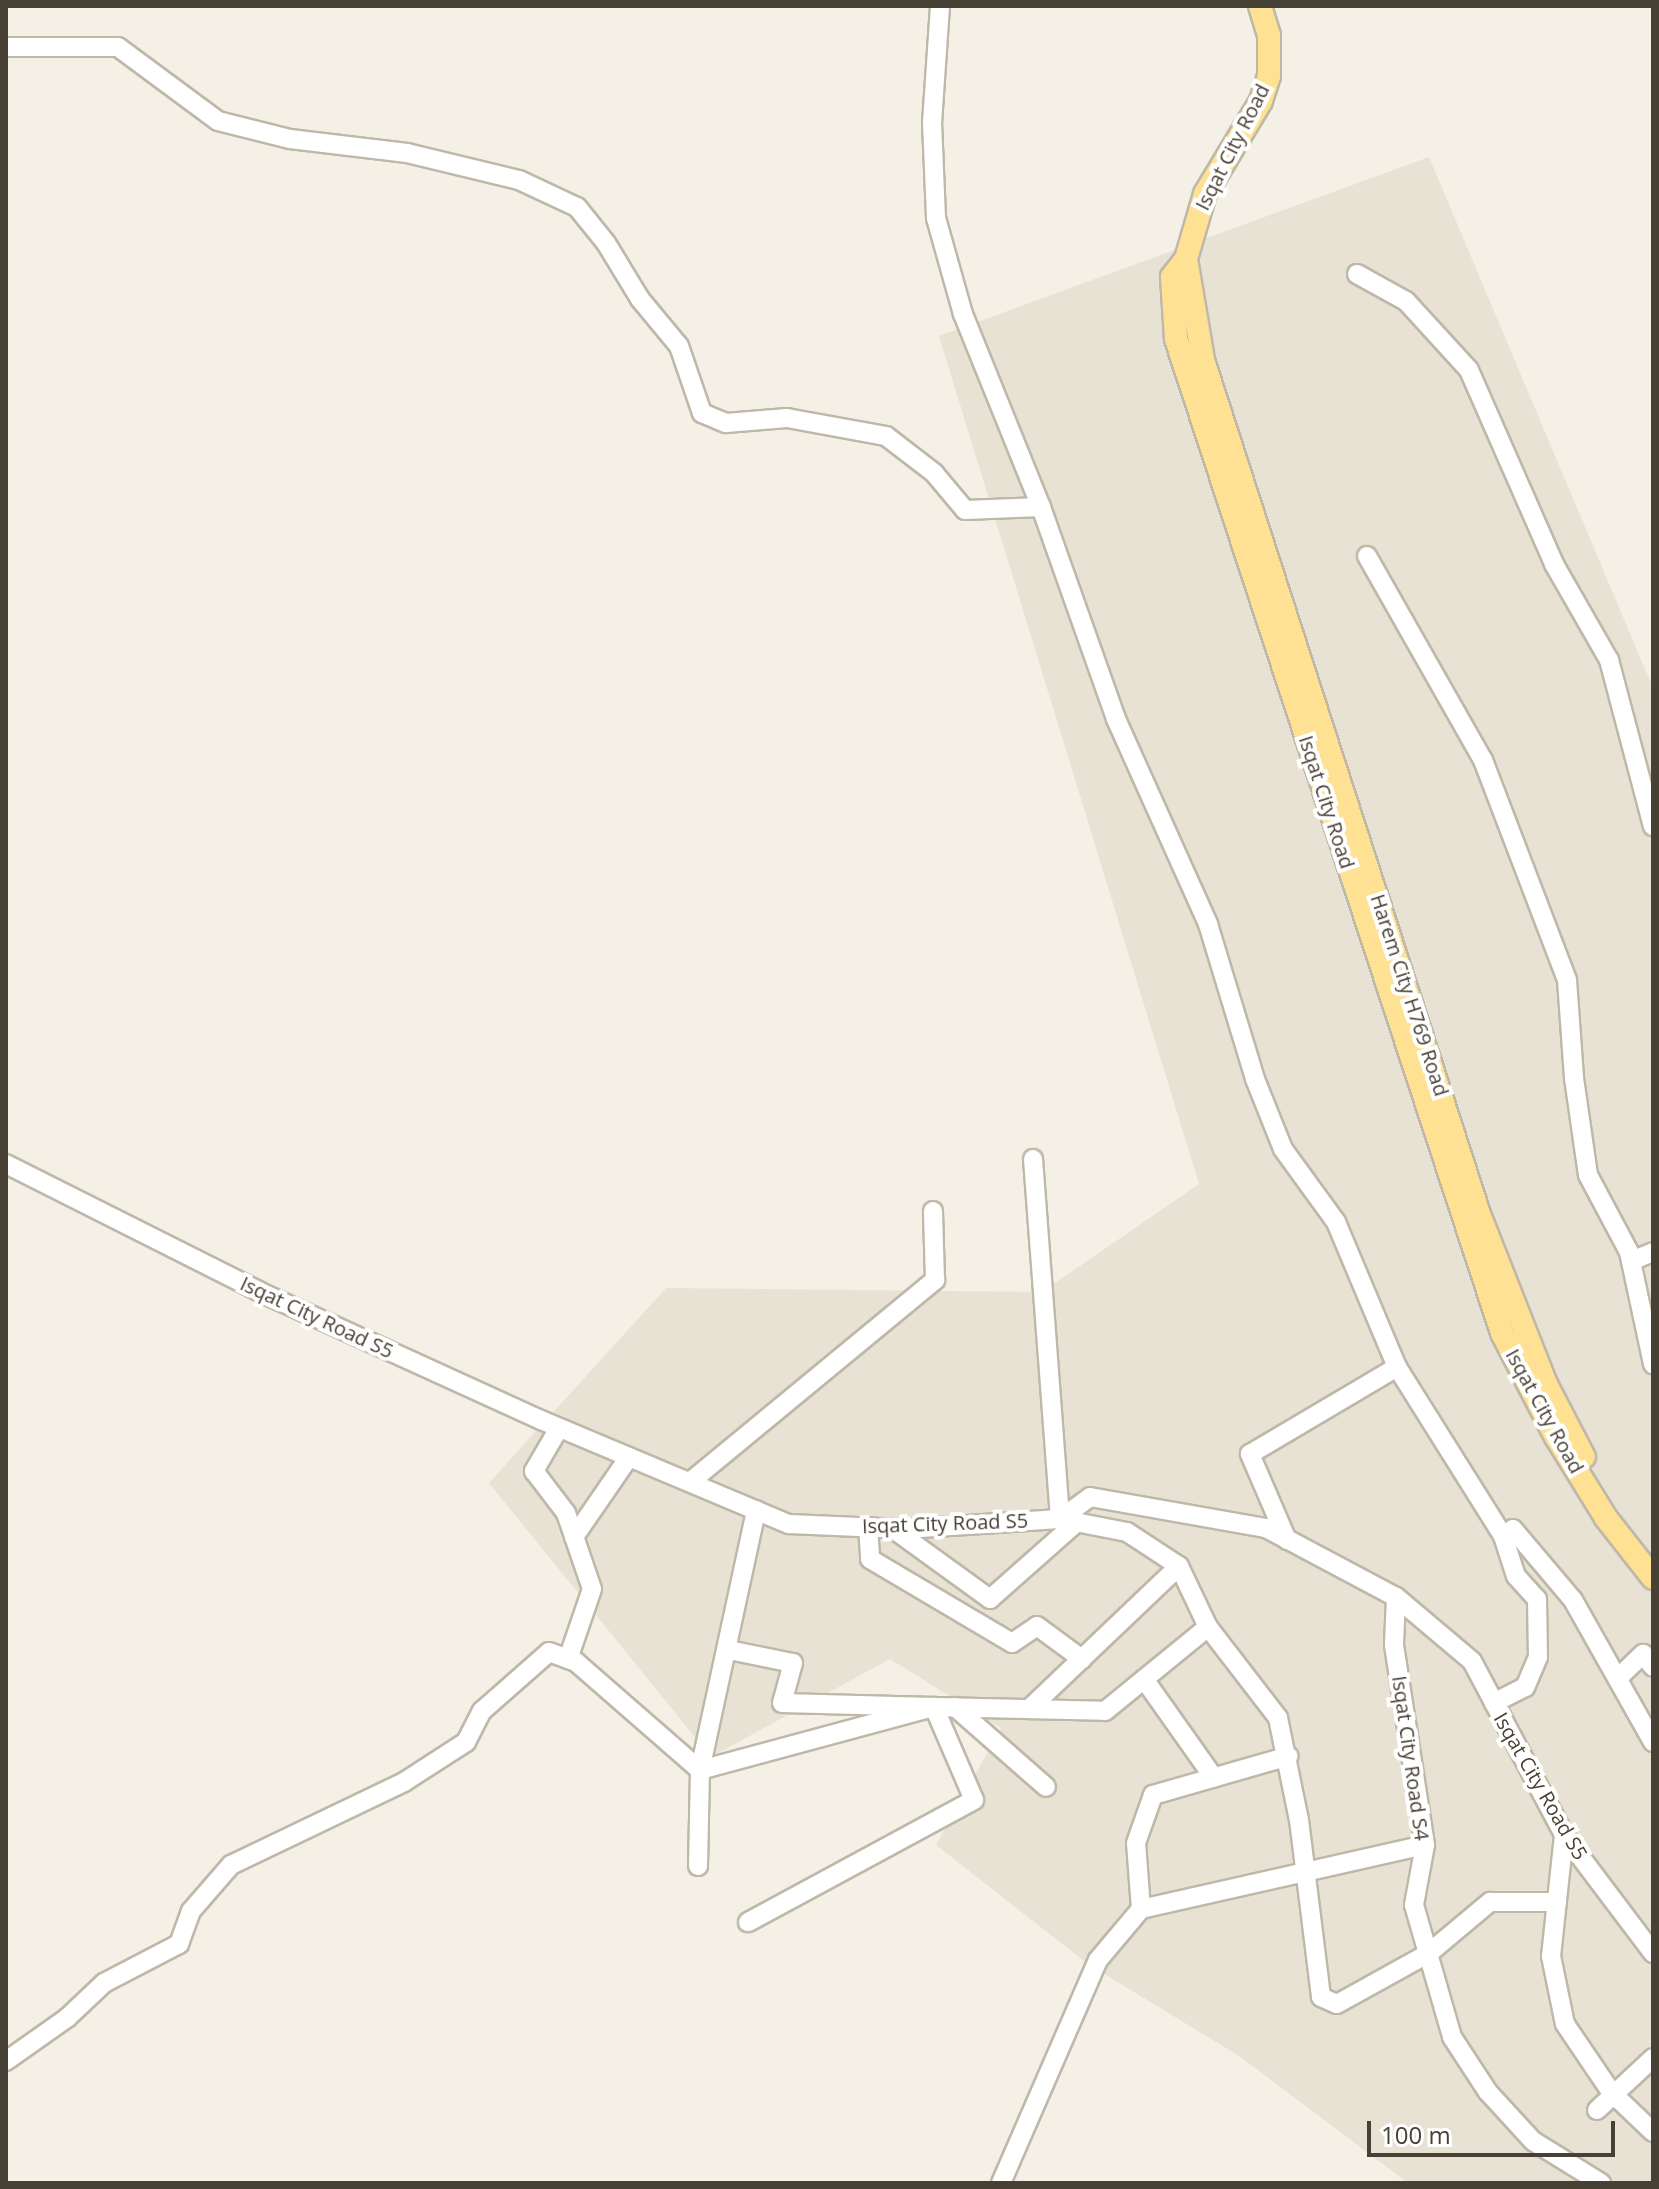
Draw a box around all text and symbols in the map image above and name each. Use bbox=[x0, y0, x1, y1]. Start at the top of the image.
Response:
street label: Isqat City Road bbox=[1190, 80, 1274, 214]
street label: Isqat City Road bbox=[1294, 732, 1360, 872]
street label: Harem City H769 Road bbox=[1366, 891, 1454, 1099]
street label: Isqat City Road S5 bbox=[237, 1271, 397, 1363]
street label: Isqat City Road bbox=[1501, 1345, 1589, 1477]
street label: Isqat City Road S5 bbox=[862, 1508, 1028, 1538]
street label: Isqat City Road S4 bbox=[1388, 1674, 1434, 1842]
street label: Isqat City Road S5 bbox=[1489, 1708, 1593, 1864]
scale bar bbox=[1371, 2105, 1619, 2155]
text: 100 m bbox=[1381, 2118, 1451, 2151]

